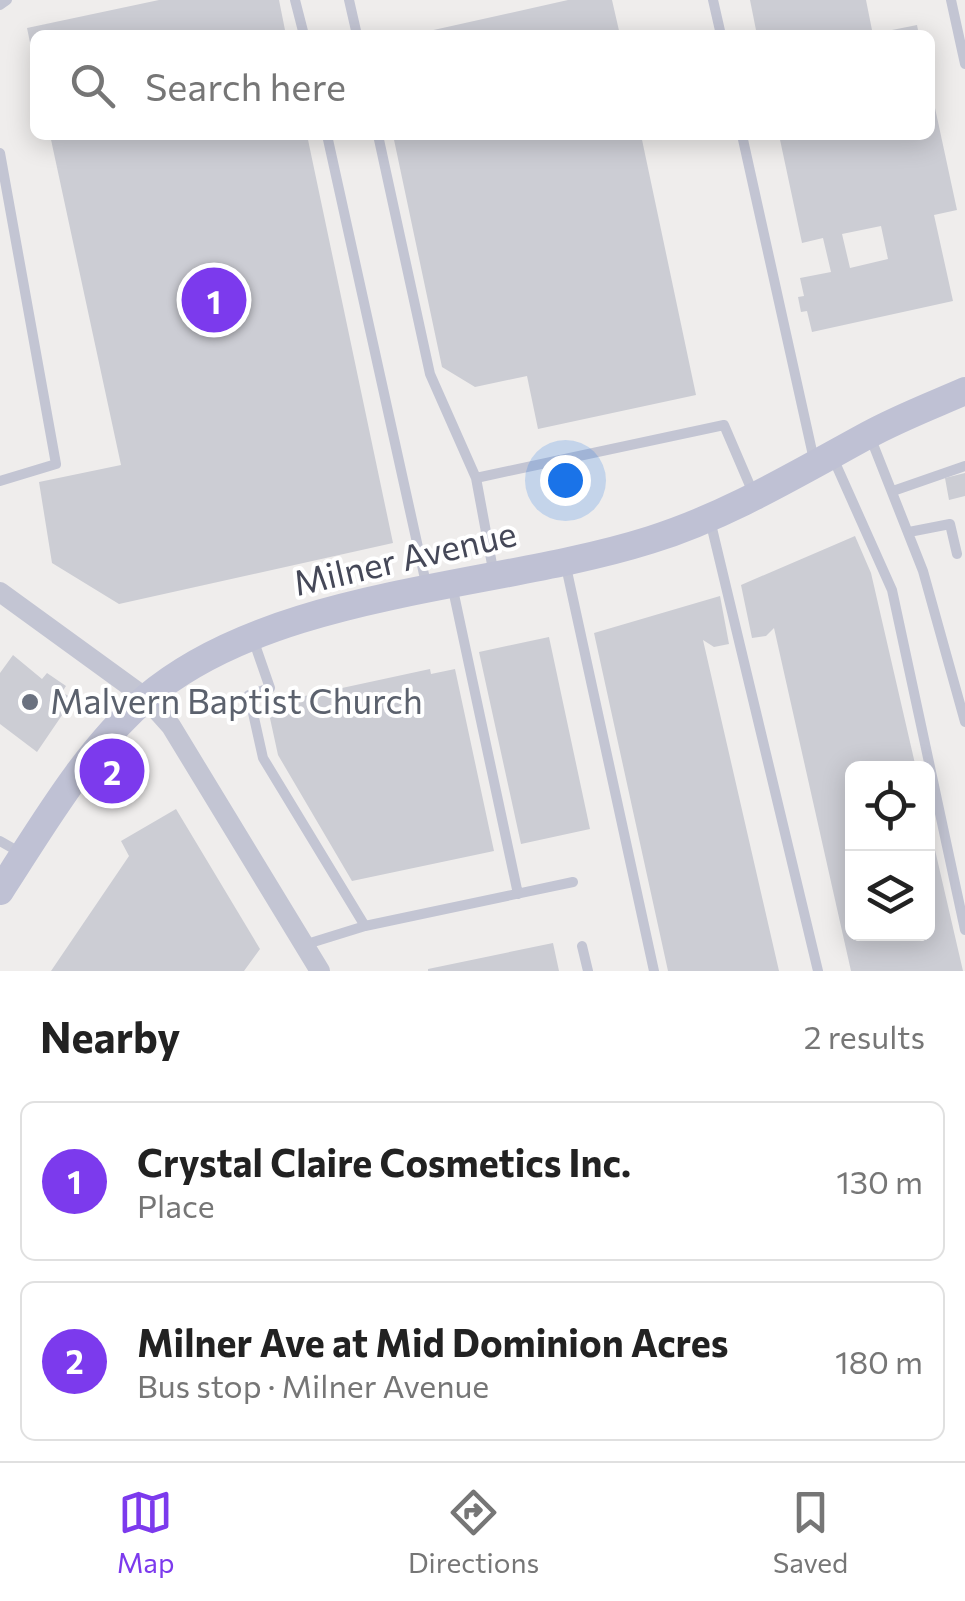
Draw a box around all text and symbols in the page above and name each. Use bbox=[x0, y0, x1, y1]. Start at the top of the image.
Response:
search box bbox=[30, 30, 935, 140]
icon: search bbox=[65, 58, 120, 113]
text: Search here bbox=[145, 62, 346, 109]
pin: 1 bbox=[182, 262, 246, 338]
your location bbox=[540, 455, 591, 506]
street label: Milner Avenue bbox=[289, 510, 520, 603]
place label: Malvern Baptist Church bbox=[50, 678, 423, 721]
marker: Malvern Baptist Church bbox=[19, 691, 41, 713]
pin: 2 bbox=[80, 734, 144, 808]
map controls bbox=[845, 761, 935, 941]
button: locate bbox=[845, 761, 935, 851]
button: layers bbox=[845, 851, 935, 941]
text: Nearby bbox=[40, 1010, 180, 1062]
text: 2 results bbox=[804, 1016, 925, 1056]
text: Crystal Claire Cosmetics Inc. bbox=[137, 1138, 631, 1185]
text: 1 bbox=[67, 1161, 82, 1201]
text: 130 m bbox=[836, 1161, 923, 1201]
text: Place bbox=[137, 1185, 215, 1225]
text: Milner Ave at Mid Dominion Acres bbox=[137, 1318, 728, 1365]
text: 2 bbox=[65, 1341, 84, 1381]
text: 180 m bbox=[835, 1341, 923, 1381]
text: Bus stop · Milner Avenue bbox=[137, 1365, 489, 1405]
tab: Map bbox=[117, 1485, 174, 1579]
tab: Directions bbox=[408, 1485, 539, 1579]
tab: Saved bbox=[773, 1485, 848, 1579]

